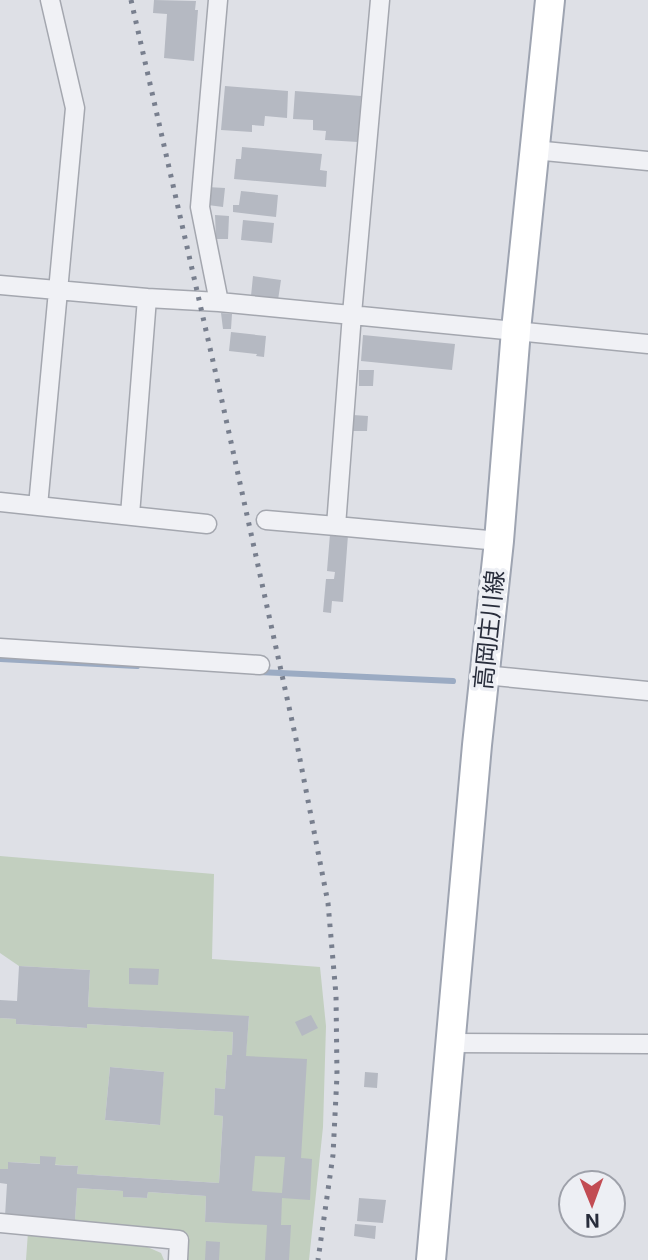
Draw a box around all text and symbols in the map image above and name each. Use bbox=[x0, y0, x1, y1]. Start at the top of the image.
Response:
street label: 高岡庄川線 bbox=[468, 569, 510, 691]
north arrow bbox=[557, 1169, 627, 1239]
text: N bbox=[585, 1209, 600, 1232]

